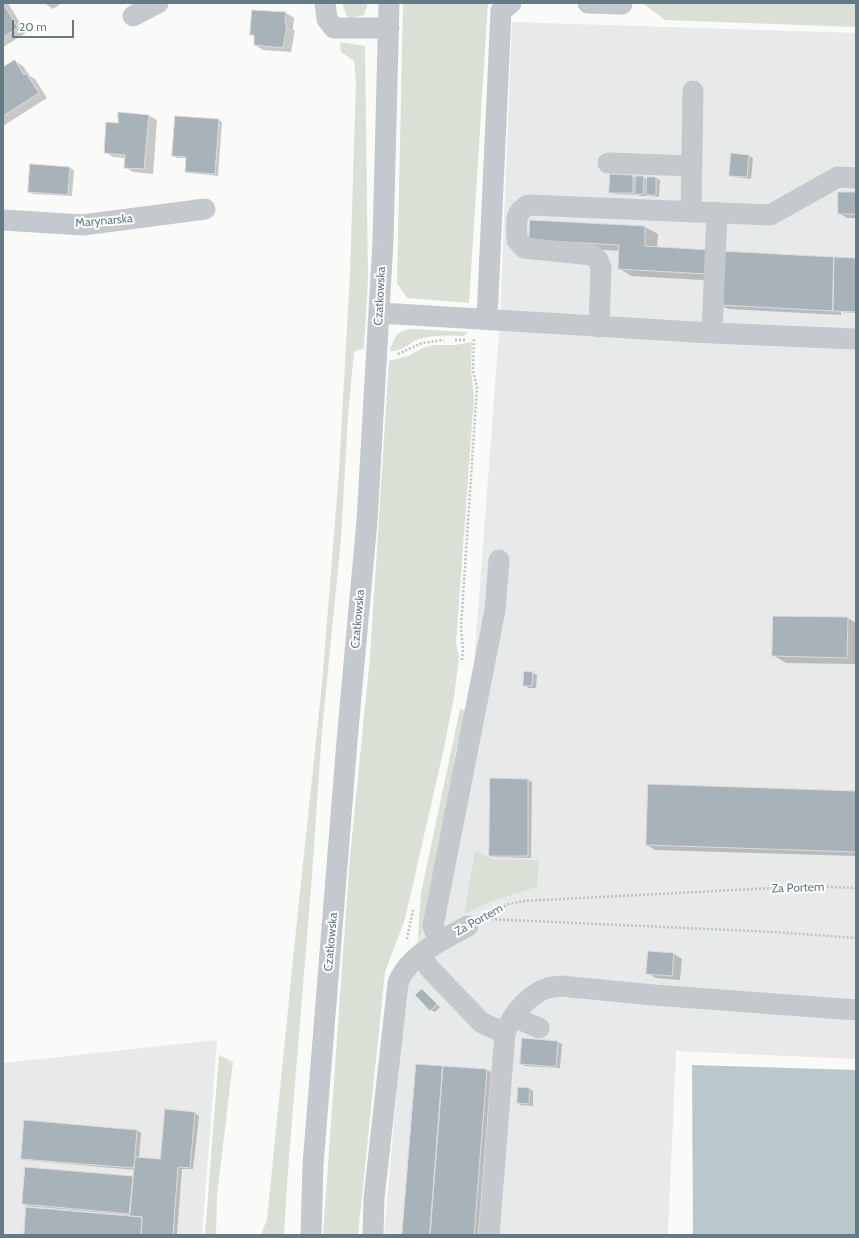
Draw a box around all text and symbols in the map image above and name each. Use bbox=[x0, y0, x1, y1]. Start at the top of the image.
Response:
scale bar bbox=[14, 12, 76, 38]
text: 20 m bbox=[19, 19, 47, 34]
street label: Marynarska bbox=[75, 211, 133, 231]
street label: Czatkowska bbox=[371, 266, 389, 326]
street label: Czatkowska bbox=[348, 589, 368, 649]
street label: Za Portem bbox=[771, 880, 825, 896]
street label: Za Portem bbox=[452, 901, 506, 939]
street label: Czatkowska bbox=[321, 912, 341, 972]

